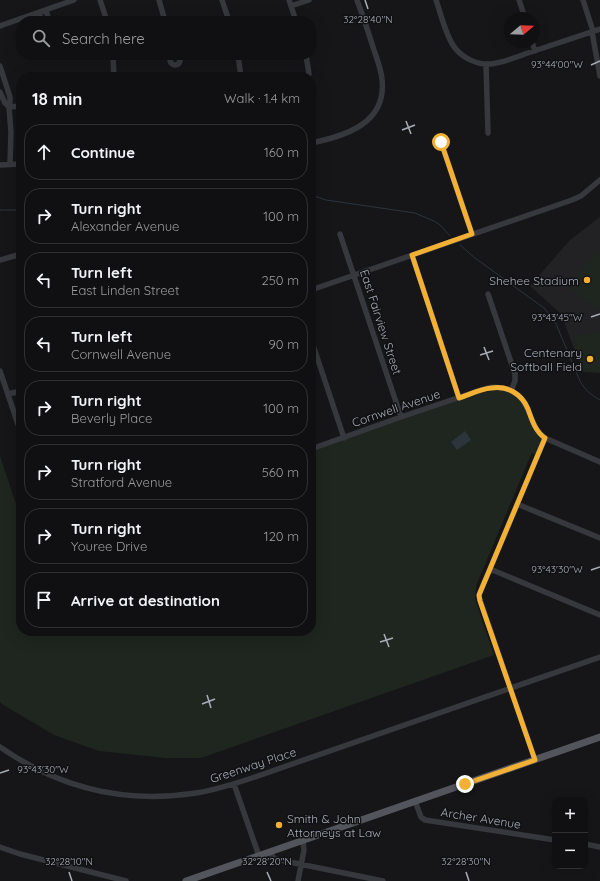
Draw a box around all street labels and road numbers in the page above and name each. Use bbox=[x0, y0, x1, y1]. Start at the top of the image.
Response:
street label: East Fairview Street bbox=[357, 268, 405, 376]
street label: Cornwell Avenue bbox=[350, 386, 442, 430]
street label: Greenway Place bbox=[208, 744, 298, 786]
street label: Archer Avenue bbox=[440, 804, 522, 832]

